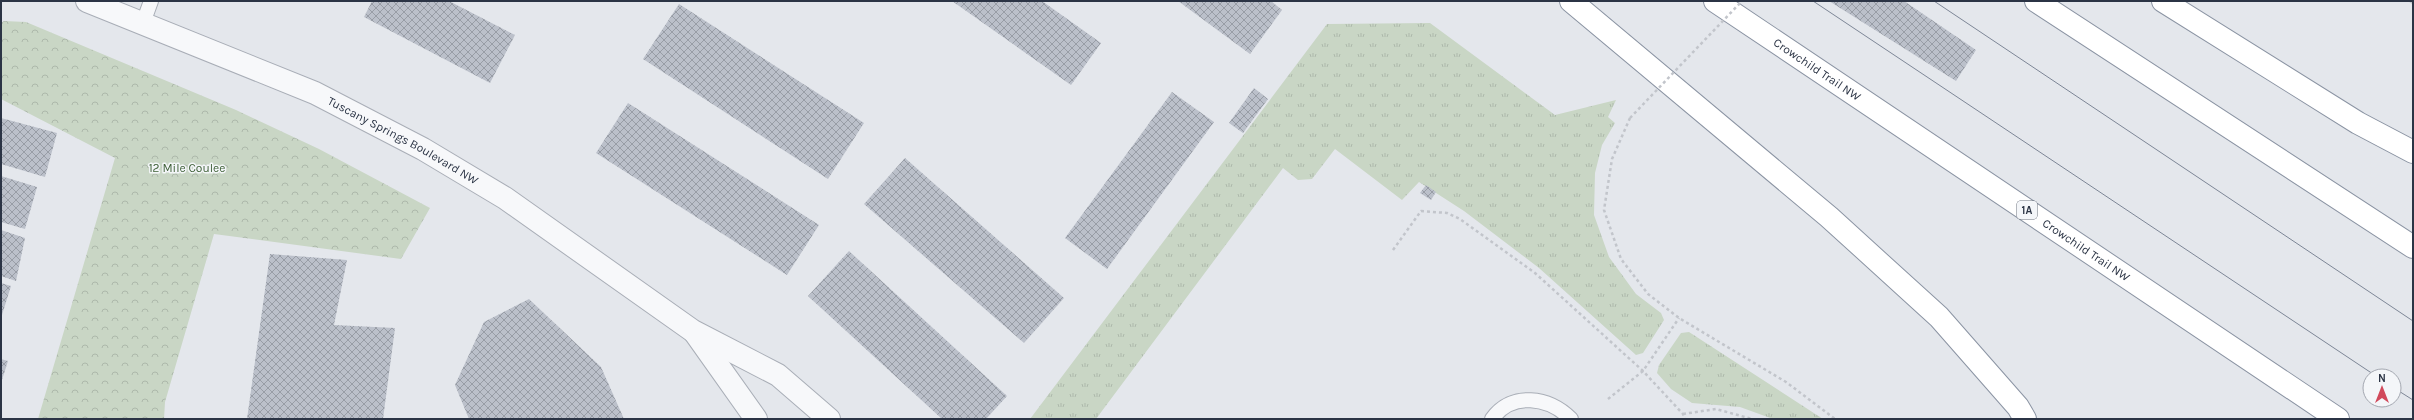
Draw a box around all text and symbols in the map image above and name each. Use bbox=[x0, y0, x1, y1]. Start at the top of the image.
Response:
street label: Crowchild Trail NW bbox=[1771, 35, 1864, 104]
street label: Tuscany Springs Boulevard NW bbox=[325, 94, 481, 188]
park label: 12 Mile Coulee bbox=[149, 161, 225, 175]
road number: 1A bbox=[2017, 201, 2037, 219]
street label: Crowchild Trail NW bbox=[2040, 216, 2133, 284]
north arrow bbox=[2362, 368, 2402, 408]
text: N bbox=[2378, 372, 2386, 385]

